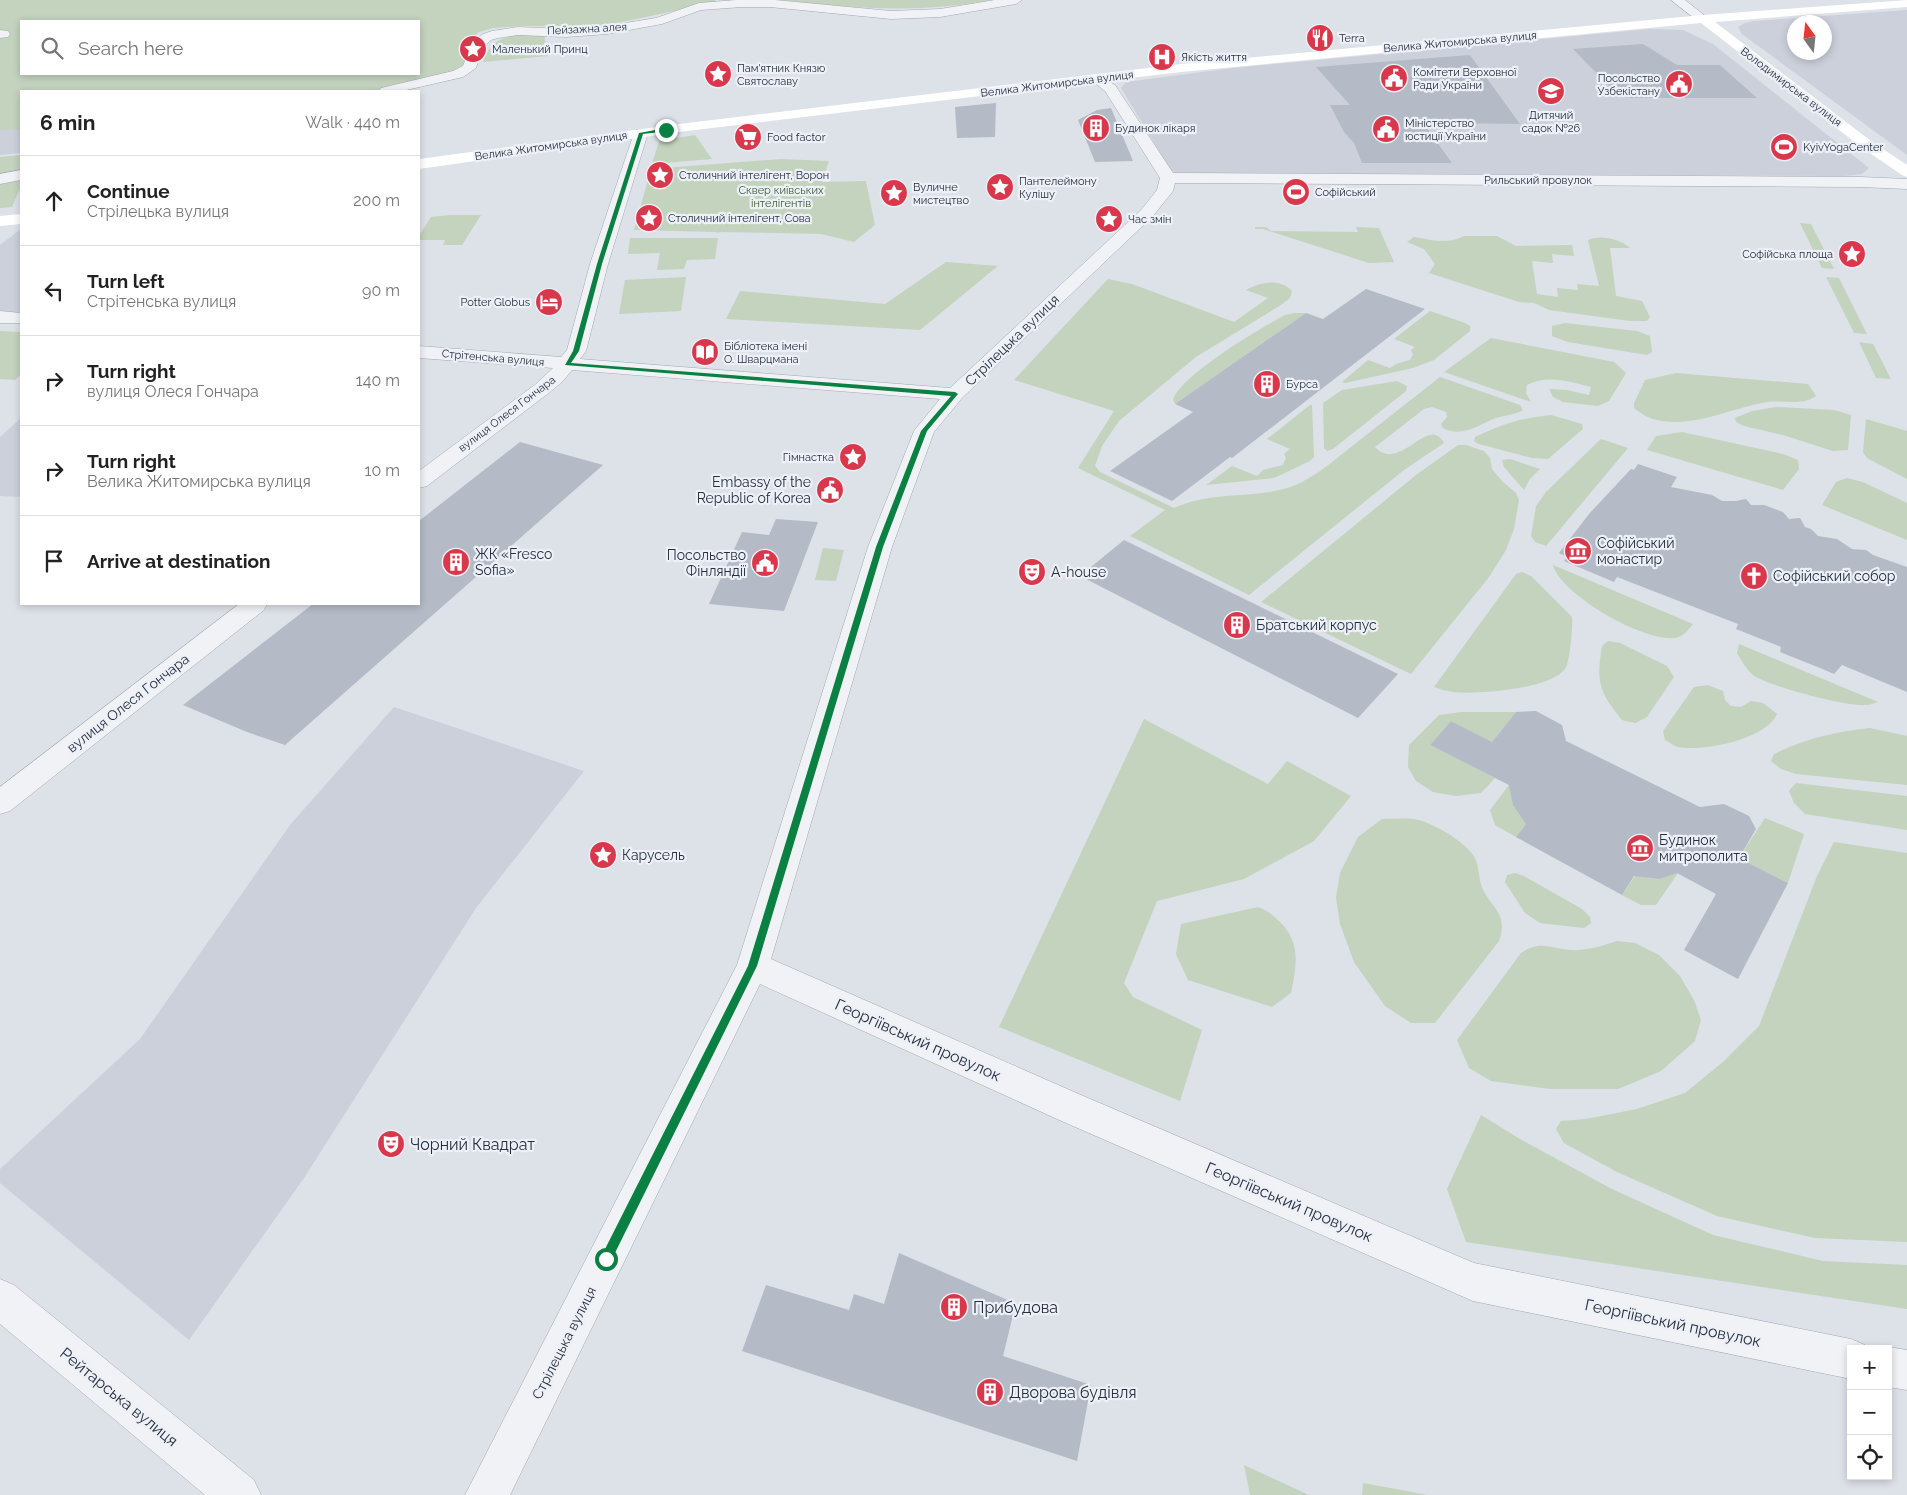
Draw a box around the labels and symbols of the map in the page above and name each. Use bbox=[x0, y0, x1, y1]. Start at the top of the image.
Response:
north arrow bbox=[1787, 15, 1832, 60]
street label: Пейзажна алея bbox=[547, 20, 627, 38]
restaurant icon: Terra bbox=[1305, 23, 1335, 53]
street label: Велика Житомирська вулиця bbox=[1383, 29, 1537, 55]
place label: Terra bbox=[1339, 32, 1365, 45]
place icon: Маленький Принц bbox=[458, 34, 488, 64]
hospital icon: Якість життя bbox=[1147, 42, 1177, 72]
place label: Маленький Принц bbox=[492, 43, 588, 56]
street label: Володимирська вулиця bbox=[1738, 45, 1844, 129]
place label: Якість життя bbox=[1181, 51, 1247, 64]
place icon: Пам'ятник Князю Святославу bbox=[703, 59, 733, 89]
place label: Пам'ятник Князю Святославу bbox=[737, 62, 826, 88]
public building icon: Комітети Верховної Ради України bbox=[1379, 63, 1409, 93]
place label: Комітети Верховної Ради України bbox=[1413, 66, 1517, 92]
street label: Велика Житомирська вулиця bbox=[980, 68, 1134, 100]
public building icon: Посольство Узбекістану bbox=[1664, 69, 1694, 99]
place label: Посольство Узбекістану bbox=[1597, 72, 1660, 98]
school or university icon: Дитячий садок №26 bbox=[1536, 76, 1566, 106]
place label: Дитячий садок №26 bbox=[1522, 109, 1581, 135]
building icon: Будинок лікаря bbox=[1081, 113, 1111, 143]
public building icon: Міністерство юстиції України bbox=[1371, 114, 1401, 144]
place label: Міністерство юстиції України bbox=[1405, 117, 1486, 143]
route end bbox=[655, 119, 678, 142]
supermarket icon: Food factor bbox=[733, 122, 763, 152]
place label: Будинок лікаря bbox=[1115, 122, 1195, 135]
street label: Велика Житомирська вулиця bbox=[474, 129, 628, 163]
place label: Food factor bbox=[767, 131, 826, 144]
sports icon: KyivYogaCenter bbox=[1769, 132, 1799, 162]
place label: KyivYogaCenter bbox=[1803, 141, 1883, 154]
place icon: Столичний інтелігент, Ворон bbox=[645, 160, 675, 190]
place label: Столичний інтелігент, Ворон bbox=[679, 169, 829, 182]
place icon: Пантелеймону Кулішу bbox=[985, 172, 1015, 202]
street label: Рильський провулок bbox=[1484, 174, 1592, 187]
place label: Пантелеймону Кулішу bbox=[1019, 175, 1097, 201]
sports icon: Софійський bbox=[1281, 177, 1311, 207]
place icon: Вуличне мистецтво bbox=[879, 178, 909, 208]
place label: Вуличне мистецтво bbox=[913, 181, 969, 207]
park label: Сквер київських інтелігентів bbox=[739, 184, 824, 210]
place label: Софійський bbox=[1315, 186, 1376, 199]
place icon: Столичний інтелігент, Сова bbox=[634, 203, 664, 233]
place icon: Час змін bbox=[1094, 204, 1124, 234]
place label: Столичний інтелігент, Сова bbox=[668, 212, 811, 225]
place label: Час змін bbox=[1128, 213, 1172, 226]
place icon: Софійська площа bbox=[1837, 239, 1867, 269]
place label: Софійська площа bbox=[1742, 248, 1833, 261]
hotel icon: Potter Globus bbox=[534, 287, 564, 317]
street label: Стрілецька вулиця bbox=[962, 291, 1062, 389]
place label: Potter Globus bbox=[461, 296, 530, 309]
library icon: Бібліотека імені О. Шварцмана bbox=[690, 337, 720, 367]
place label: Бібліотека імені О. Шварцмана bbox=[724, 340, 807, 366]
street label: Стрітенська вулиця bbox=[441, 347, 545, 369]
building icon: Бурса bbox=[1252, 369, 1282, 399]
street label: вулиця Олеся Гончара bbox=[456, 373, 558, 455]
place label: Бурса bbox=[1286, 378, 1318, 391]
place icon: Гімнастка bbox=[838, 442, 868, 472]
place label: Гімнастка bbox=[783, 451, 834, 464]
place label: Embassy of the Republic of Korea bbox=[697, 474, 811, 506]
public building icon: Embassy of the Republic of Korea bbox=[815, 475, 845, 505]
place label: Софійський монастир bbox=[1597, 535, 1675, 567]
museum icon: Софійський монастир bbox=[1563, 536, 1593, 566]
place label: ЖК «Fresco Sofia» bbox=[475, 546, 552, 578]
building icon: ЖК «Fresco Sofia» bbox=[441, 547, 471, 577]
place label: Посольство Фінляндії bbox=[667, 547, 746, 579]
public building icon: Посольство Фінляндії bbox=[750, 548, 780, 578]
theatre icon: A-house bbox=[1017, 557, 1047, 587]
church icon: Софійський собор bbox=[1739, 561, 1769, 591]
place label: A-house bbox=[1051, 564, 1106, 580]
place label: Софійський собор bbox=[1773, 568, 1896, 584]
building icon: Братський корпус bbox=[1222, 610, 1252, 640]
place label: Братський корпус bbox=[1256, 617, 1377, 633]
street label: вулиця Олеся Гончара bbox=[64, 650, 192, 756]
place label: Будинок митрополита bbox=[1659, 832, 1748, 864]
museum icon: Будинок митрополита bbox=[1625, 833, 1655, 863]
place icon: Карусель bbox=[588, 840, 618, 870]
place label: Карусель bbox=[622, 847, 685, 863]
street label: Георгіївський провулок bbox=[832, 995, 1004, 1085]
theatre icon: Чорний Квадрат bbox=[376, 1129, 406, 1159]
place label: Чорний Квадрат bbox=[410, 1135, 535, 1154]
street label: Георгіївський провулок bbox=[1203, 1158, 1375, 1246]
route start bbox=[595, 1248, 618, 1271]
street label: Стрілецька вулиця bbox=[529, 1284, 599, 1402]
building icon: Прибудова bbox=[939, 1292, 969, 1322]
street label: Георгіївський провулок bbox=[1583, 1295, 1763, 1351]
place label: Прибудова bbox=[973, 1298, 1058, 1317]
street label: Рейтарська вулиця bbox=[56, 1344, 182, 1450]
building icon: Дворова будівля bbox=[975, 1377, 1005, 1407]
place label: Дворова будівля bbox=[1009, 1383, 1137, 1402]

